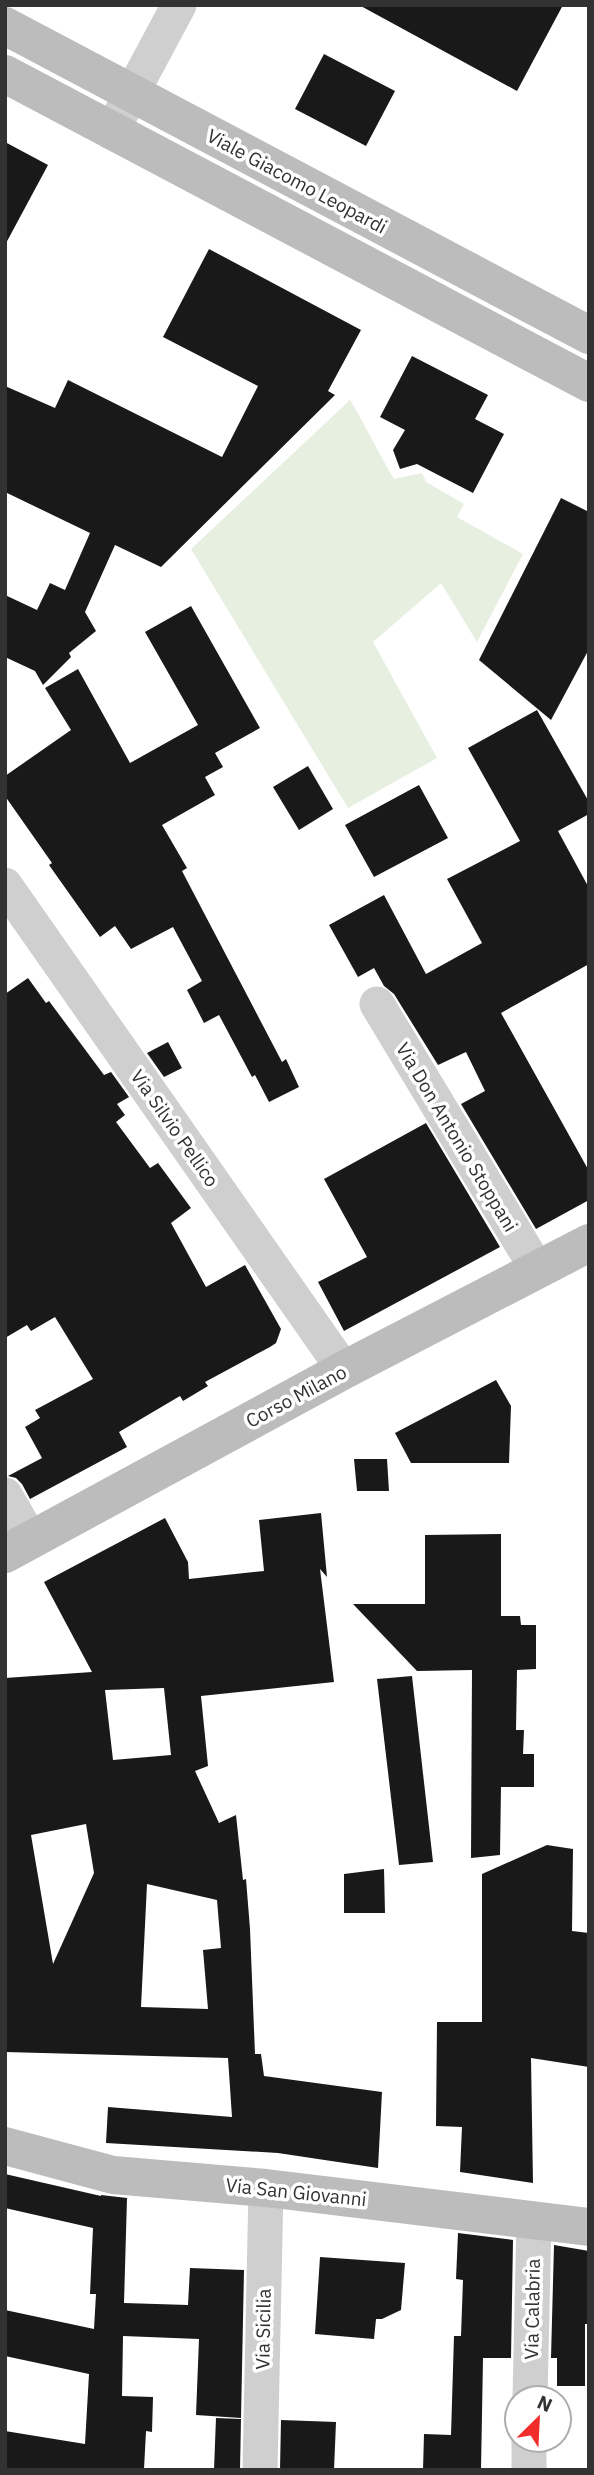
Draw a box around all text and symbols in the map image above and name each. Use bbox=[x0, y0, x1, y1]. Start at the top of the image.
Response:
street label: Viale Giacomo Leopardi bbox=[203, 123, 391, 239]
street label: Via Don Antonio Stoppani bbox=[391, 1038, 523, 1236]
street label: Via Silvio Pellico bbox=[126, 1065, 224, 1191]
street label: Corso Milano bbox=[241, 1359, 351, 1433]
street label: Via San Giovanni bbox=[224, 2173, 368, 2211]
street label: Via Calabria bbox=[519, 2258, 545, 2360]
street label: Via Sicilia bbox=[250, 2288, 276, 2370]
north arrow bbox=[503, 2384, 573, 2454]
text: N bbox=[534, 2390, 556, 2417]

